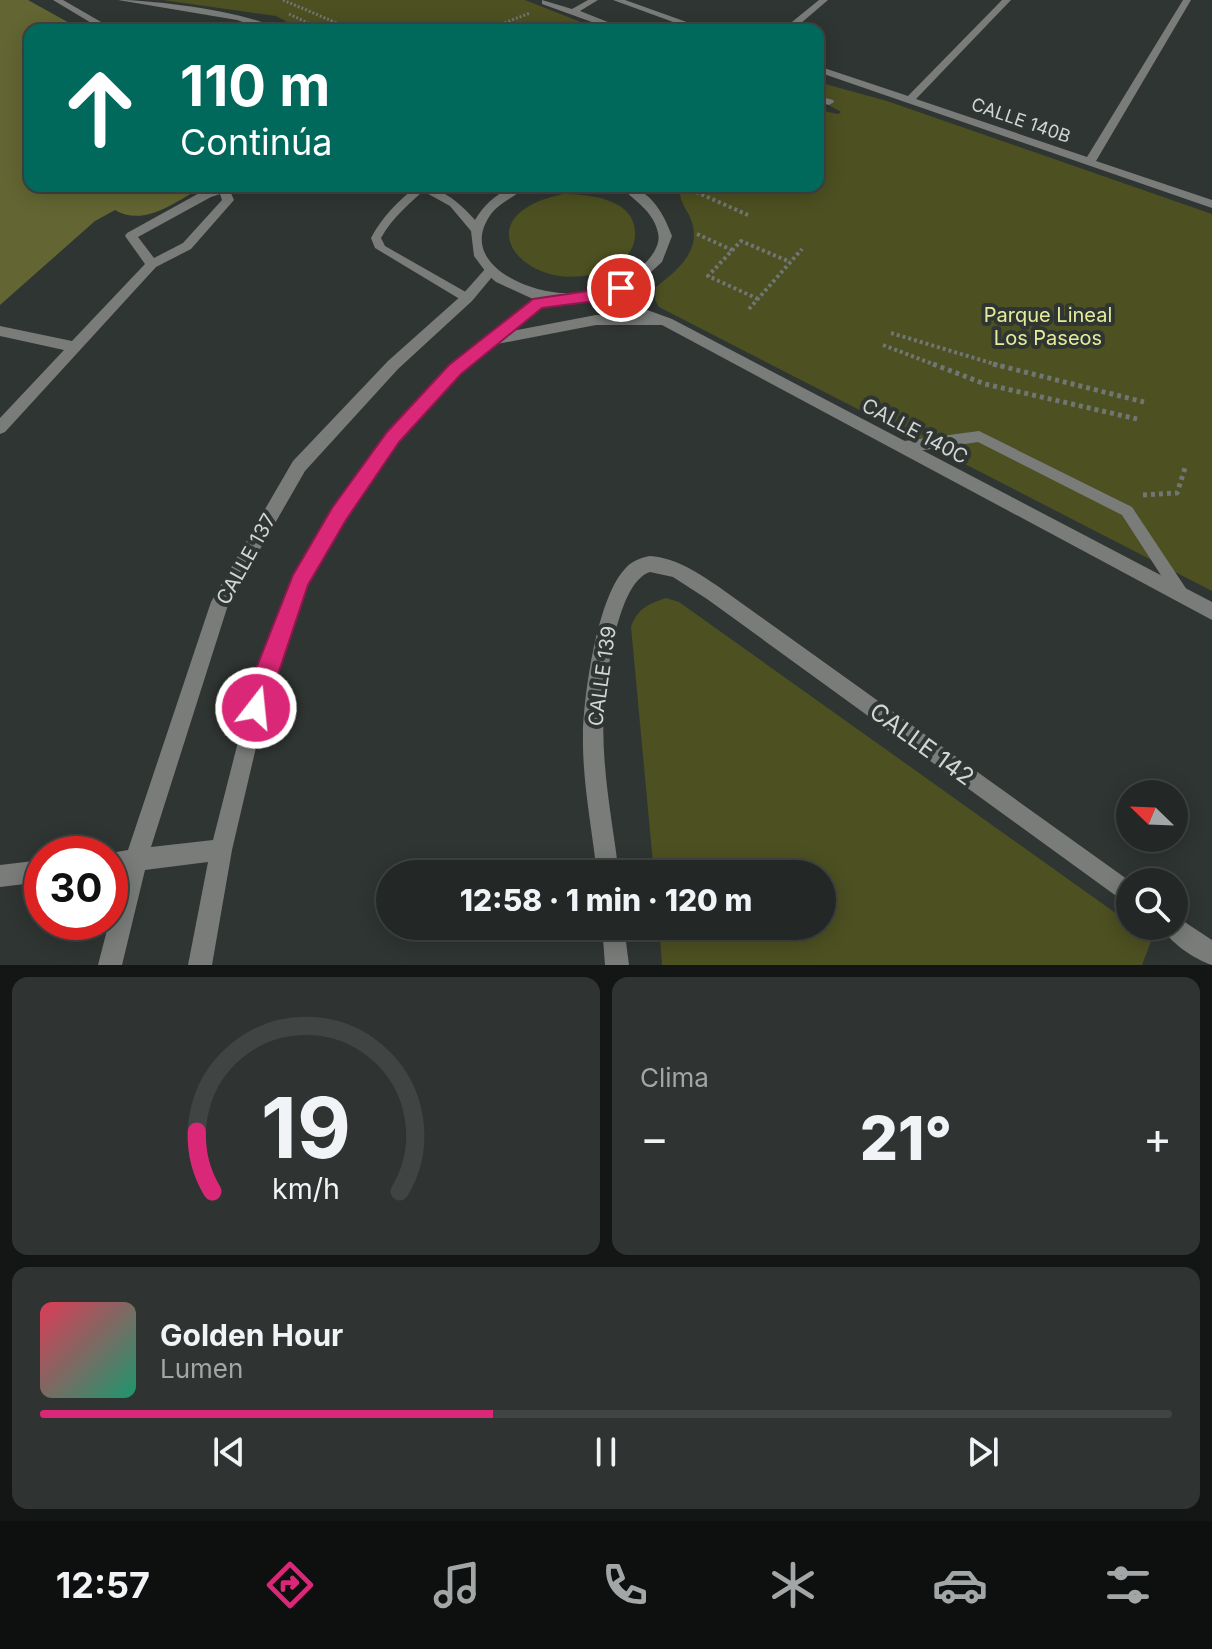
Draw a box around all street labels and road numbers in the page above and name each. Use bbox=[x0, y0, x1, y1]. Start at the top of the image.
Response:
street label: CALLE 140B bbox=[969, 93, 1073, 147]
street label: CALLE 140C bbox=[858, 393, 972, 469]
street label: CALLE 137 bbox=[211, 509, 281, 609]
street label: CALLE 139 bbox=[583, 624, 621, 728]
street label: CALLE 142 bbox=[864, 696, 980, 792]

